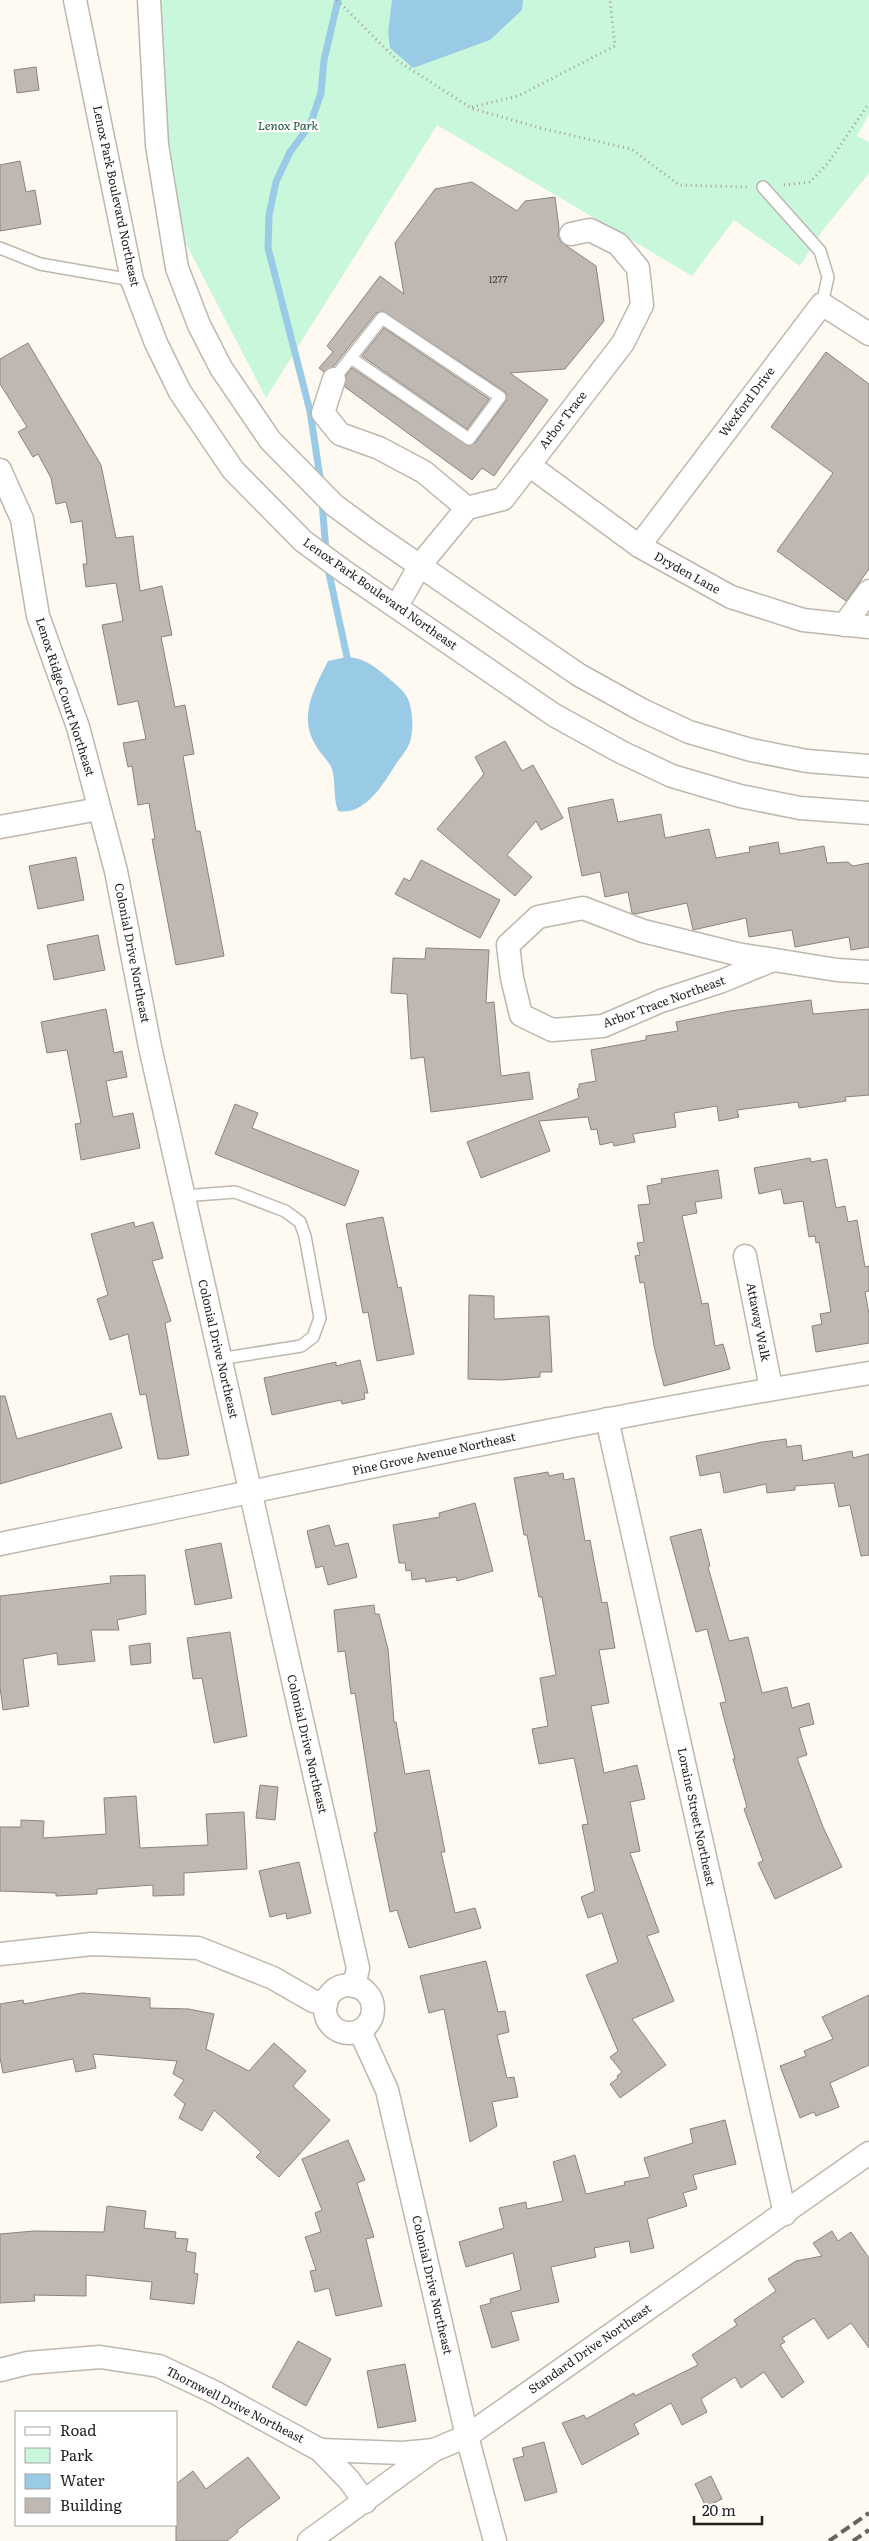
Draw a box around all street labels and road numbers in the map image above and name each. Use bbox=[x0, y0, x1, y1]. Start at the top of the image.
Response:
street label: Lenox Park Boulevard Northeast bbox=[89, 104, 145, 288]
street label: Wexford Drive bbox=[714, 363, 778, 440]
street label: Arbor Trace bbox=[534, 387, 591, 452]
street label: Lenox Park Boulevard Northeast bbox=[300, 533, 462, 654]
street label: Dryden Lane bbox=[651, 546, 724, 598]
street label: Lenox Ridge Court Northeast bbox=[32, 615, 100, 779]
street label: Colonial Drive Northeast bbox=[111, 881, 155, 1024]
street label: Arbor Trace Northeast bbox=[600, 971, 727, 1032]
street label: Colonial Drive Northeast bbox=[194, 1277, 244, 1420]
street label: Attaway Walk bbox=[743, 1281, 776, 1363]
street label: Pine Grove Avenue Northeast bbox=[350, 1427, 517, 1479]
street label: Colonial Drive Northeast bbox=[283, 1672, 333, 1815]
street label: Loraine Street Northeast bbox=[673, 1746, 721, 1888]
street label: Colonial Drive Northeast bbox=[408, 2213, 458, 2356]
street label: Standard Drive Northeast bbox=[524, 2299, 655, 2398]
street label: Thornwell Drive Northeast bbox=[163, 2361, 308, 2447]

